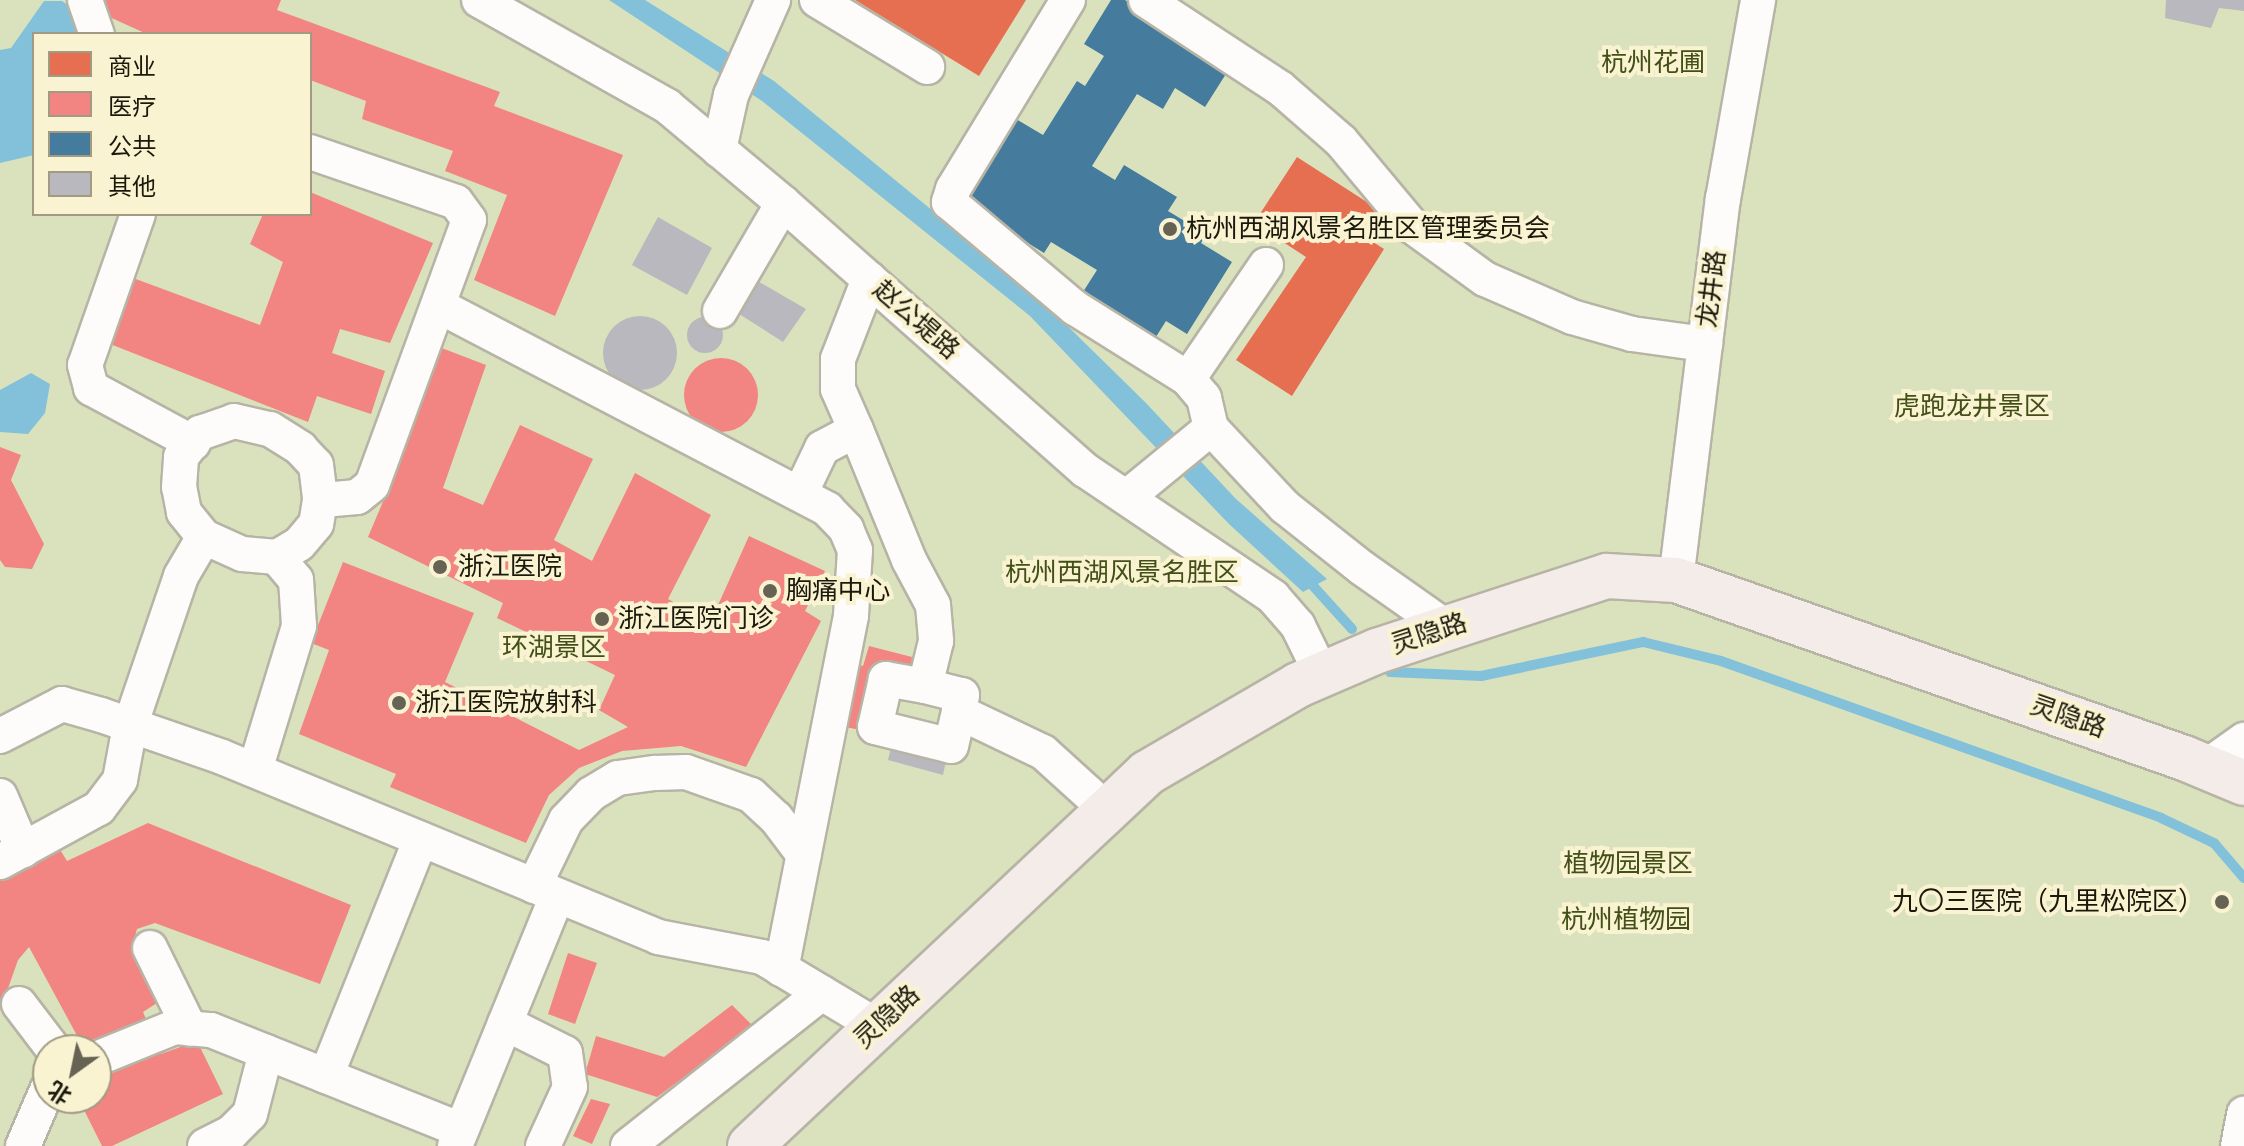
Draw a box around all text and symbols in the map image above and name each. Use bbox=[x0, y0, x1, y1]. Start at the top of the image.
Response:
legend bbox=[32, 32, 312, 216]
park label: 杭州花圃 bbox=[1601, 47, 1705, 79]
text: 商业 bbox=[108, 52, 156, 81]
text: 医疗 bbox=[108, 92, 156, 121]
text: 公共 bbox=[108, 132, 156, 161]
text: 其他 bbox=[108, 172, 156, 201]
place label: 杭州西湖风景名胜区管理委员会 bbox=[1186, 213, 1550, 245]
marker: 杭州西湖风景名胜区管理委员会 bbox=[1161, 220, 1179, 238]
street label: 龙井路 bbox=[1692, 248, 1732, 330]
street label: 赵公堤路 bbox=[867, 274, 965, 366]
park label: 虎跑龙井景区 bbox=[1894, 391, 2050, 423]
place label: 浙江医院 bbox=[458, 551, 562, 583]
marker: 浙江医院 bbox=[429, 556, 451, 578]
park label: 杭州西湖风景名胜区 bbox=[1005, 557, 1239, 589]
place label: 胸痛中心 bbox=[786, 575, 890, 607]
marker: 胸痛中心 bbox=[761, 582, 779, 600]
place label: 浙江医院门诊 bbox=[618, 603, 774, 635]
street label: 灵隐路 bbox=[1387, 607, 1471, 661]
marker: 浙江医院门诊 bbox=[593, 610, 611, 628]
park label: 环湖景区 bbox=[502, 632, 606, 664]
place label: 浙江医院放射科 bbox=[415, 687, 597, 719]
street label: 灵隐路 bbox=[2026, 690, 2110, 744]
marker: 浙江医院放射科 bbox=[390, 694, 408, 712]
park label: 植物园景区 bbox=[1563, 848, 1693, 880]
place label: 九〇三医院（九里松院区） bbox=[1892, 886, 2204, 918]
marker: 九〇三医院（九里松院区） bbox=[2211, 891, 2233, 913]
park label: 杭州植物园 bbox=[1561, 904, 1691, 936]
street label: 灵隐路 bbox=[848, 979, 926, 1055]
north arrow bbox=[32, 1034, 112, 1114]
text: 北 bbox=[43, 1076, 76, 1110]

